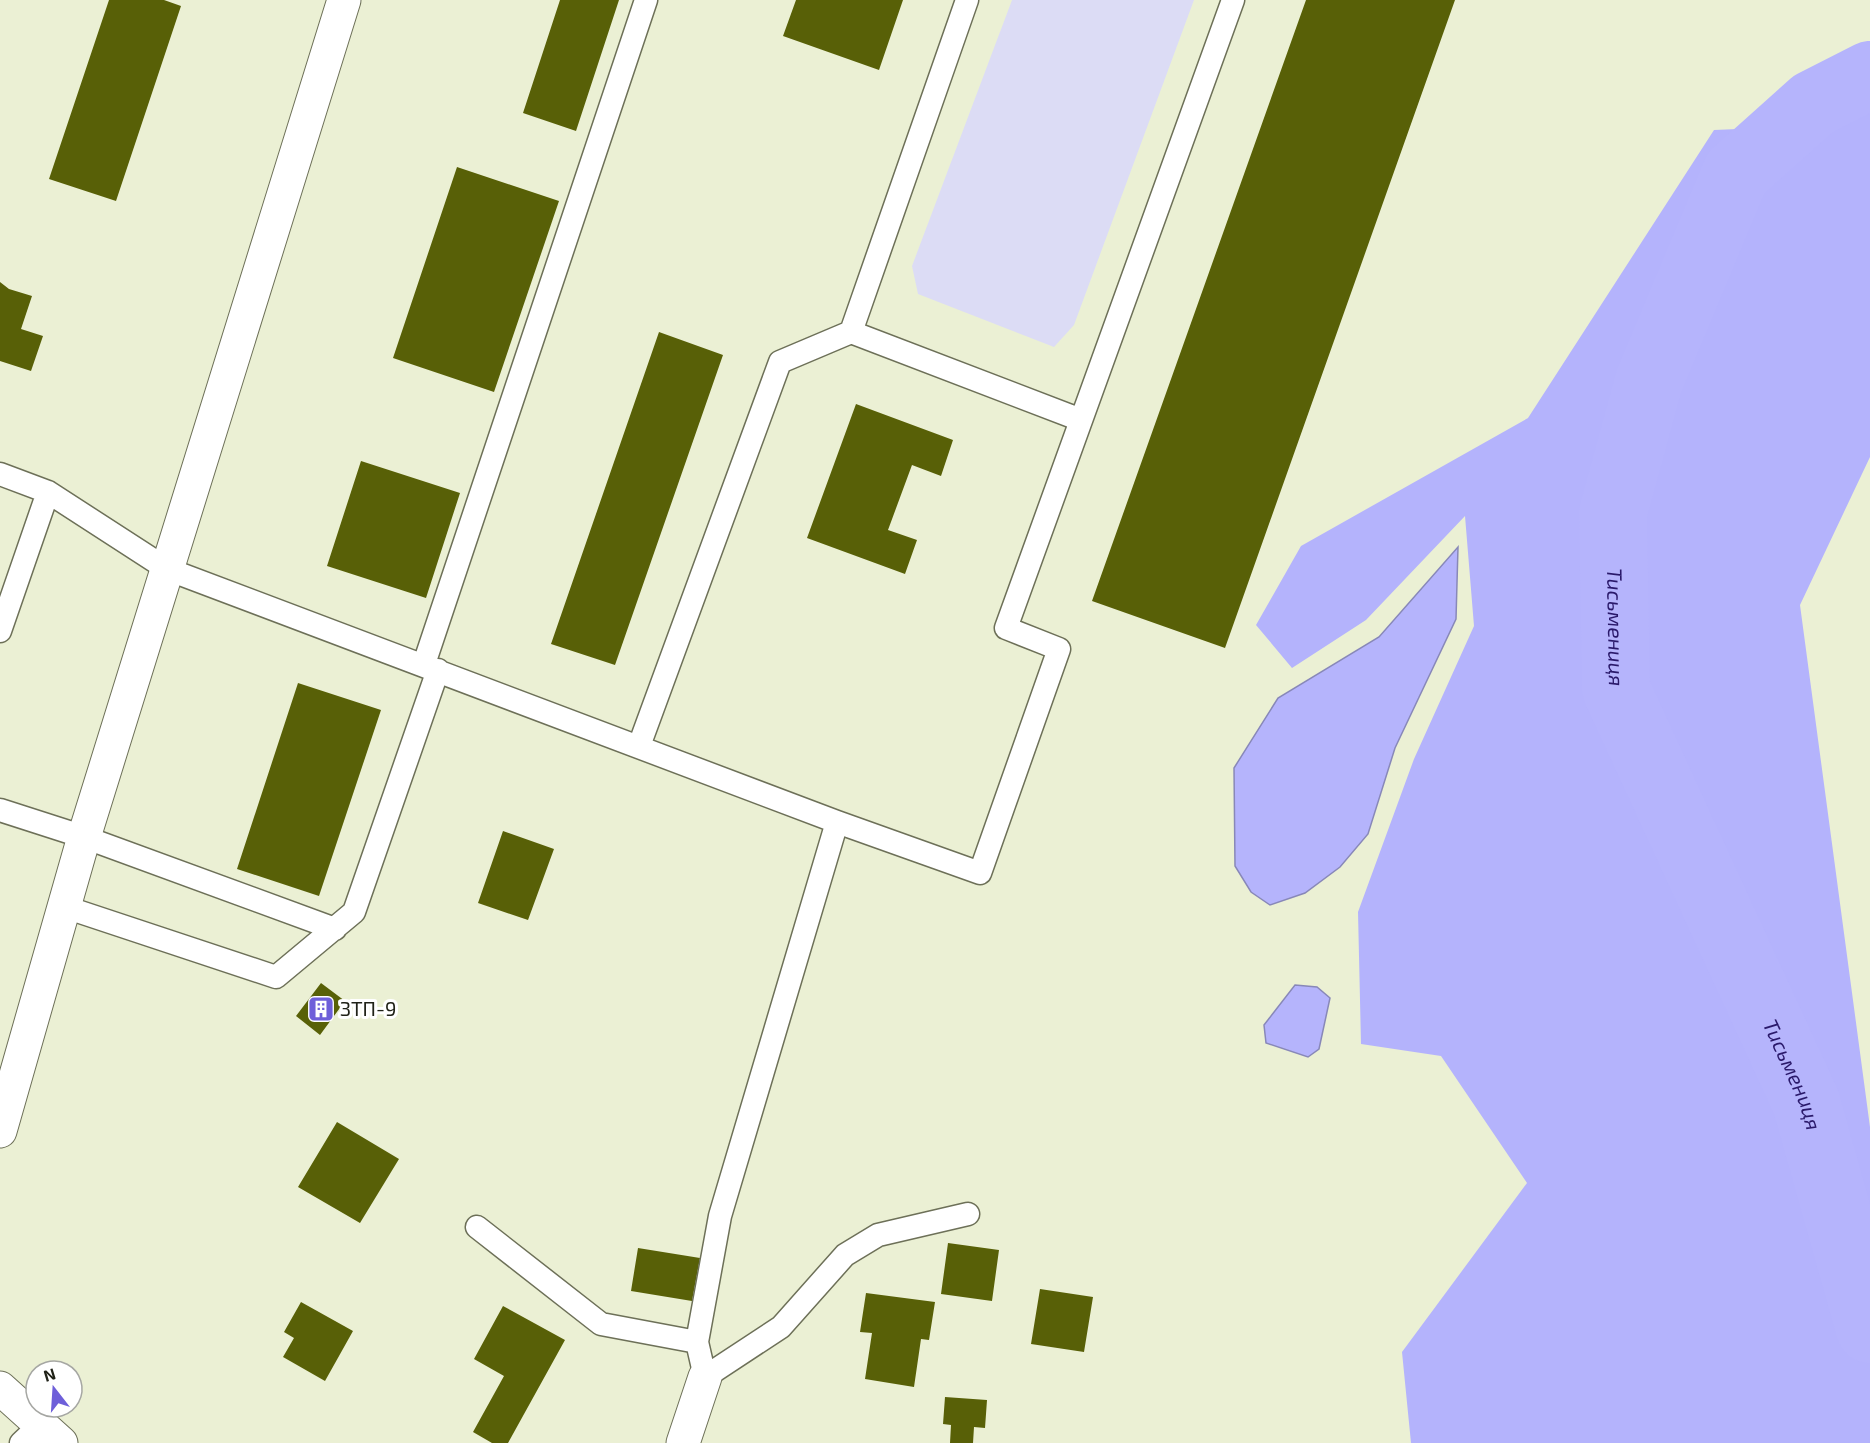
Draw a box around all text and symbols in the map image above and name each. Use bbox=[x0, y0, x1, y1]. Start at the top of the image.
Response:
water label: Тисьмениця bbox=[1603, 568, 1630, 687]
building icon: ЗТП-9 bbox=[306, 994, 336, 1024]
place label: ЗТП-9 bbox=[340, 996, 396, 1020]
water label: Тисьмениця bbox=[1759, 1015, 1827, 1133]
north arrow bbox=[24, 1359, 84, 1419]
text: N bbox=[41, 1363, 58, 1385]

